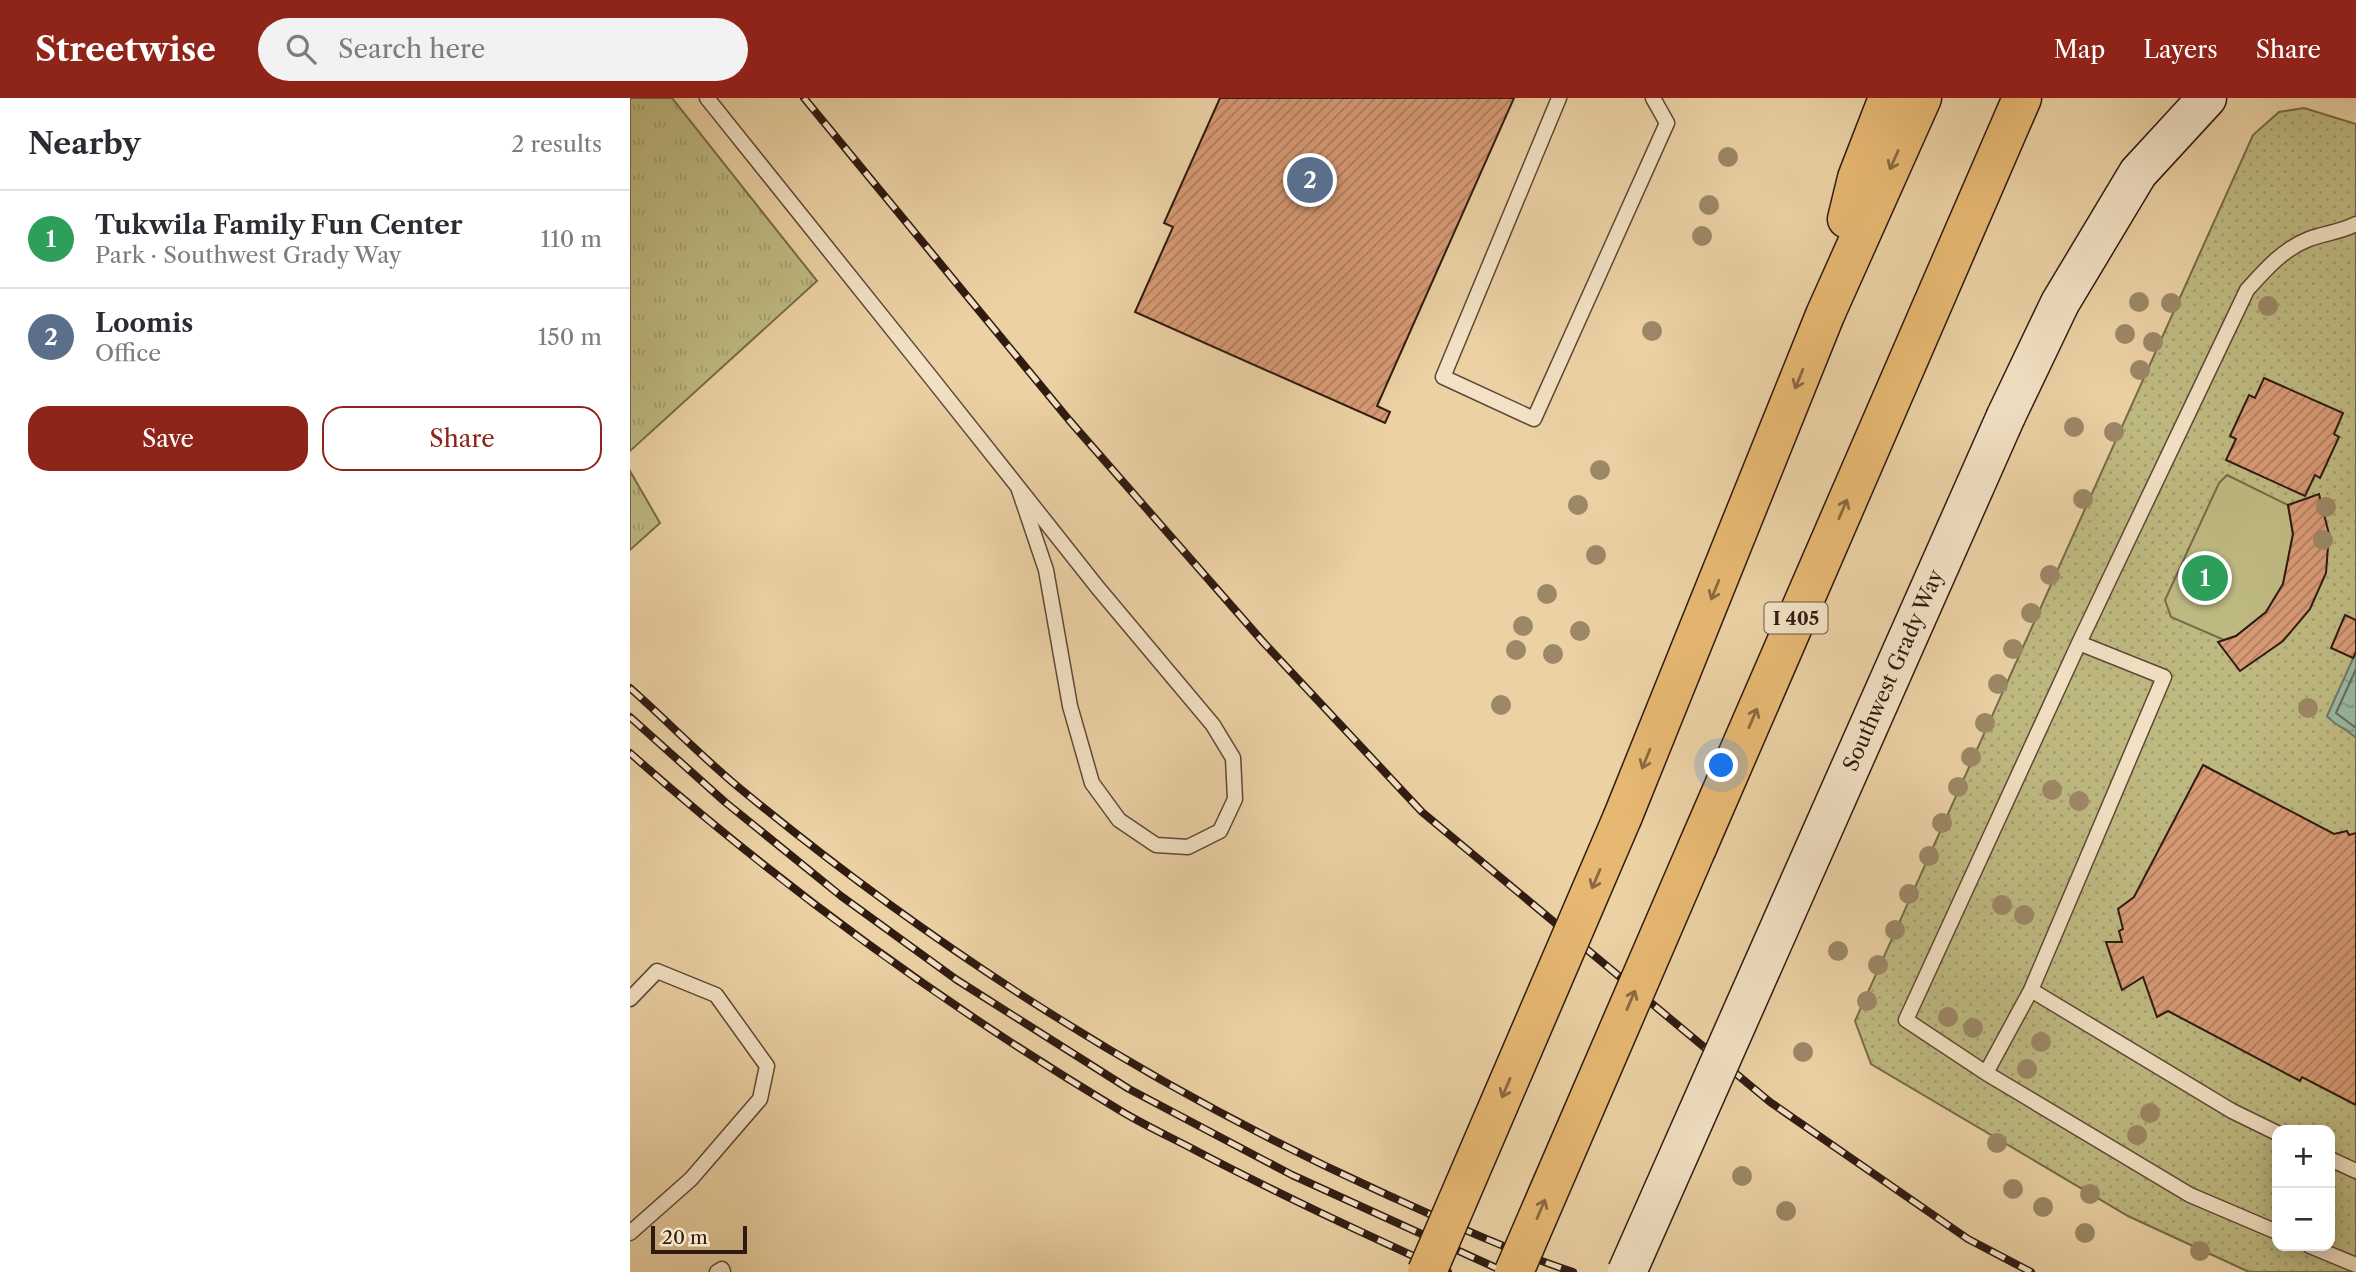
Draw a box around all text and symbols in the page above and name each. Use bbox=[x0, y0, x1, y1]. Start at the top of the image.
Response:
search box bbox=[258, 18, 748, 81]
text: Streetwise bbox=[35, 29, 216, 70]
icon: search bbox=[282, 30, 320, 68]
text: Search here bbox=[338, 33, 485, 65]
text: Map bbox=[2054, 35, 2105, 64]
text: Layers bbox=[2143, 35, 2218, 64]
text: Share bbox=[2256, 35, 2321, 64]
text: Nearby bbox=[28, 125, 141, 162]
text: 2 results bbox=[511, 130, 602, 158]
one-way arrow bbox=[1887, 149, 1900, 171]
pin: 2 bbox=[1287, 154, 1333, 206]
text: Tukwila Family Fun Center bbox=[95, 209, 463, 241]
text: 1 bbox=[46, 225, 56, 253]
text: 110 m bbox=[541, 225, 602, 253]
text: Park · Southwest Grady Way bbox=[95, 241, 402, 269]
text: Loomis bbox=[95, 307, 193, 339]
text: 2 bbox=[44, 323, 58, 351]
text: 150 m bbox=[538, 323, 602, 351]
text: Office bbox=[95, 339, 161, 367]
one-way arrow bbox=[1792, 367, 1805, 389]
button: Save bbox=[28, 406, 308, 471]
button: Share bbox=[322, 406, 602, 471]
one-way arrow bbox=[1837, 499, 1850, 520]
pin: 1 bbox=[2182, 552, 2228, 604]
street label: Southwest Grady Way bbox=[1837, 565, 1949, 775]
one-way arrow bbox=[1707, 578, 1720, 600]
road number: I 405 bbox=[1764, 603, 1828, 634]
one-way arrow bbox=[1747, 708, 1760, 729]
one-way arrow bbox=[1639, 748, 1652, 770]
your location bbox=[1704, 748, 1738, 782]
one-way arrow bbox=[1589, 868, 1602, 889]
one-way arrow bbox=[1625, 990, 1638, 1012]
one-way arrow bbox=[1499, 1077, 1512, 1098]
map controls bbox=[2272, 1125, 2335, 1251]
button: + bbox=[2272, 1125, 2335, 1188]
button: − bbox=[2272, 1188, 2335, 1251]
one-way arrow bbox=[1535, 1199, 1548, 1221]
scale bar bbox=[651, 1223, 747, 1255]
text: 20 m bbox=[662, 1226, 708, 1249]

